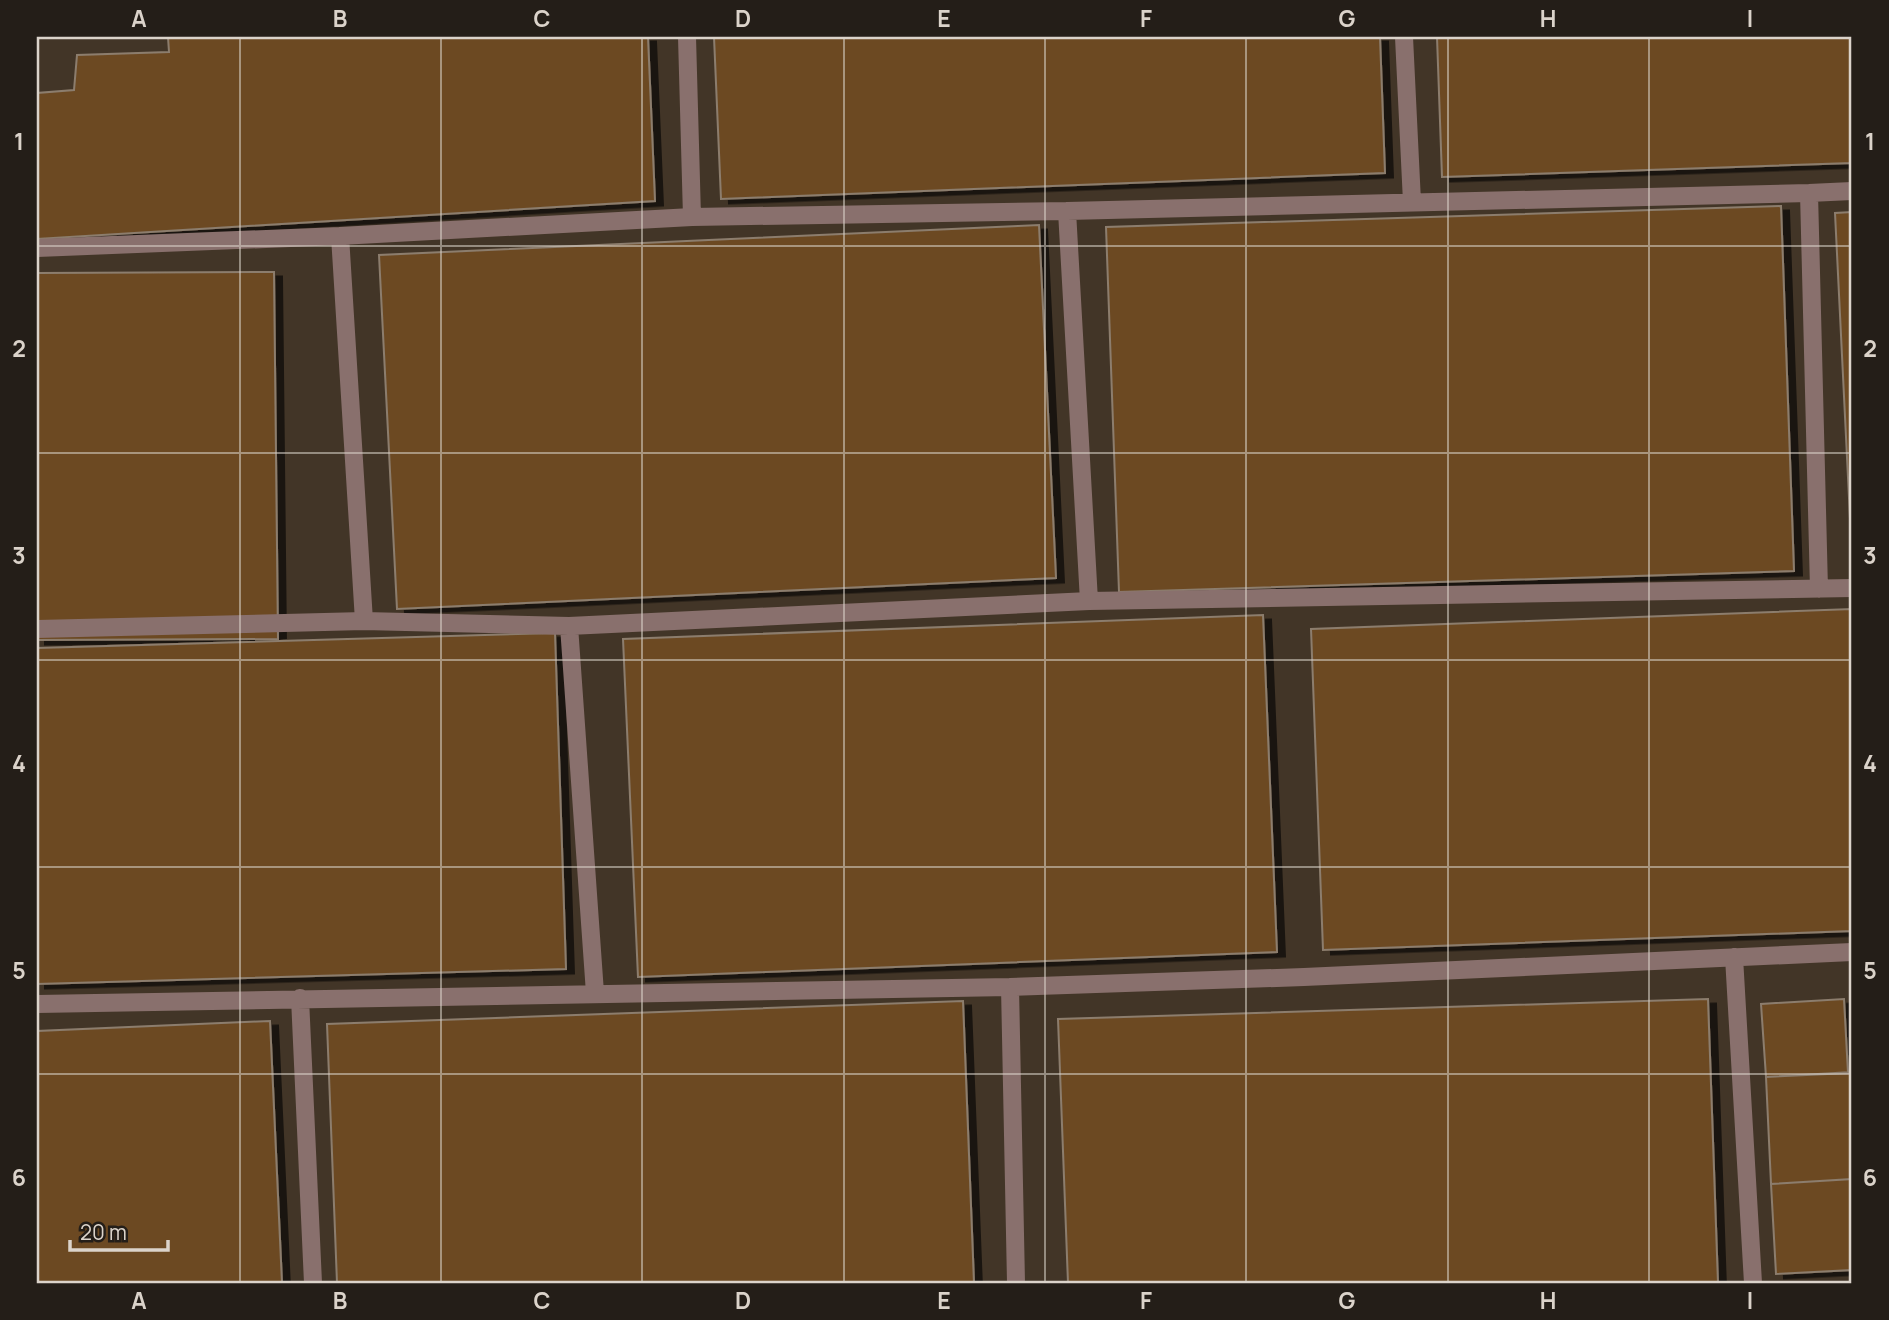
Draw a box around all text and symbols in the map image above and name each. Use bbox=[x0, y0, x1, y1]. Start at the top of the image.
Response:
text: A bbox=[131, 2, 147, 34]
text: B bbox=[333, 2, 347, 34]
text: C bbox=[534, 2, 551, 34]
text: D bbox=[735, 2, 751, 34]
text: E bbox=[937, 2, 951, 34]
text: F bbox=[1140, 2, 1152, 34]
text: G bbox=[1339, 2, 1356, 34]
text: H bbox=[1540, 2, 1556, 34]
text: I bbox=[1747, 2, 1753, 34]
text: 1 bbox=[14, 125, 24, 157]
text: 1 bbox=[1865, 125, 1875, 157]
text: 2 bbox=[12, 332, 26, 364]
text: 2 bbox=[1863, 332, 1877, 364]
text: 3 bbox=[12, 539, 26, 571]
text: 3 bbox=[1863, 539, 1877, 571]
text: 4 bbox=[12, 747, 26, 779]
text: 4 bbox=[1863, 747, 1877, 779]
text: 5 bbox=[12, 954, 26, 986]
text: 5 bbox=[1863, 954, 1877, 986]
text: 6 bbox=[12, 1161, 26, 1193]
text: 6 bbox=[1863, 1161, 1877, 1193]
scale bar bbox=[70, 1208, 168, 1252]
text: 20 m bbox=[80, 1218, 127, 1246]
text: A bbox=[131, 1284, 147, 1316]
text: B bbox=[333, 1284, 347, 1316]
text: C bbox=[534, 1284, 551, 1316]
text: D bbox=[735, 1284, 751, 1316]
text: E bbox=[937, 1284, 951, 1316]
text: F bbox=[1140, 1284, 1152, 1316]
text: G bbox=[1339, 1284, 1356, 1316]
text: H bbox=[1540, 1284, 1556, 1316]
text: I bbox=[1747, 1284, 1753, 1316]

